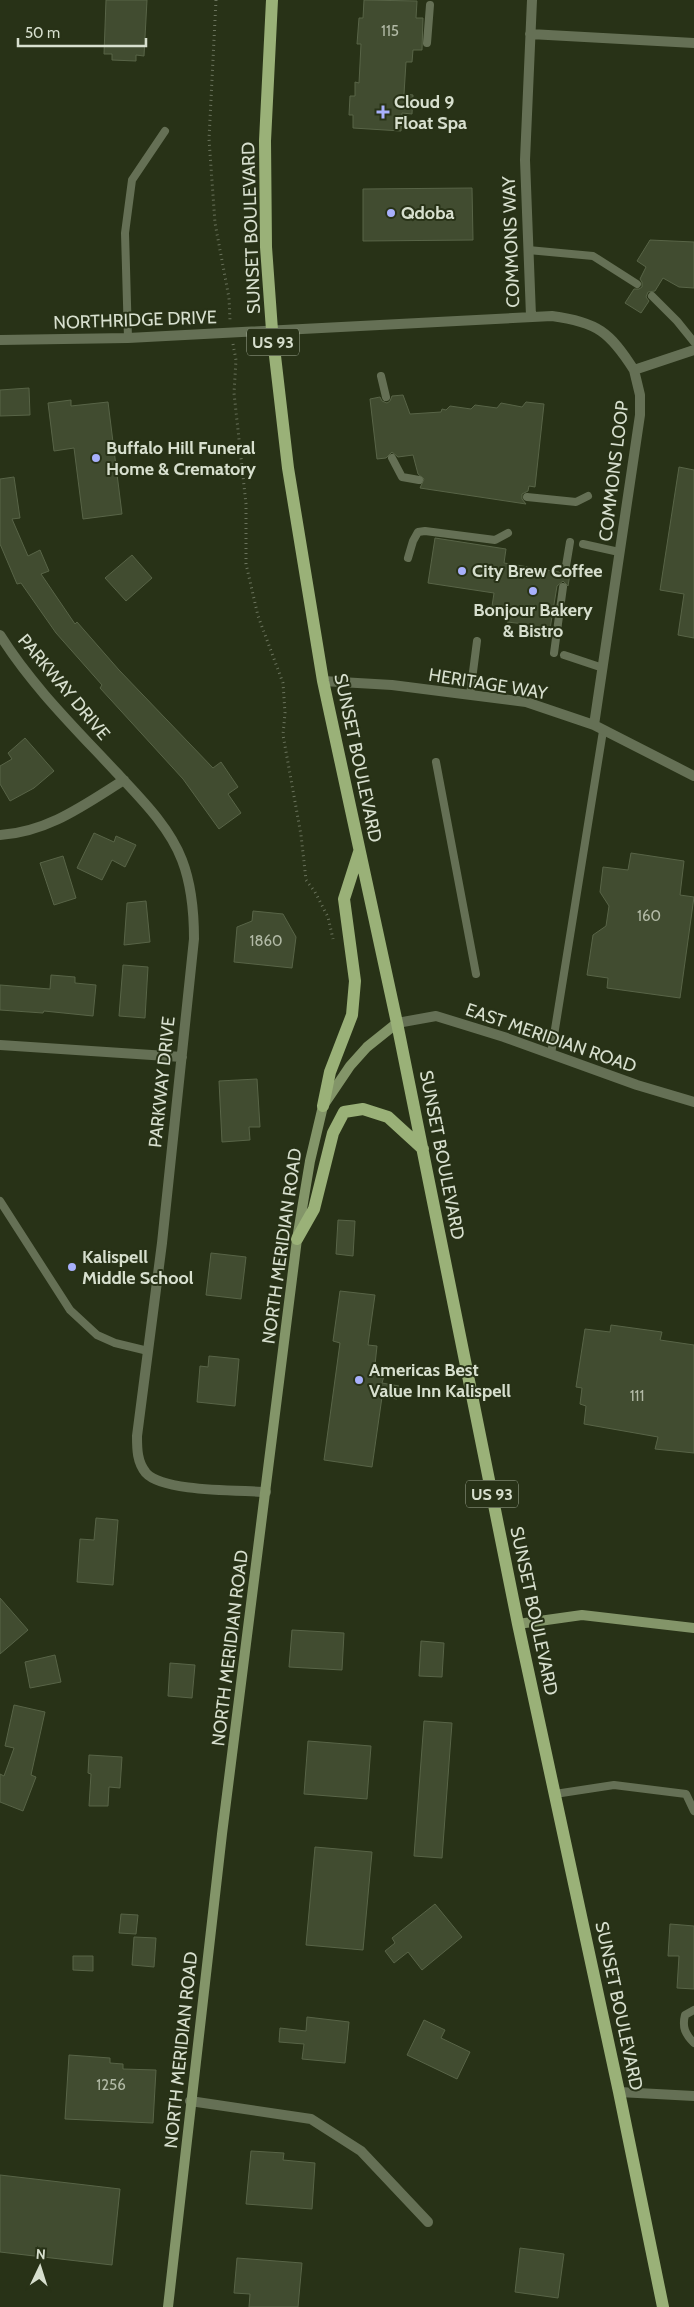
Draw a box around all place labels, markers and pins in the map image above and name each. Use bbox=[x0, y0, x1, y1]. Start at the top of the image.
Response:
place label: Cloud 9 Float Spa bbox=[394, 91, 467, 134]
marker: Cloud 9 Float Spa bbox=[376, 105, 390, 119]
place label: Qdoba bbox=[401, 202, 454, 224]
marker: Qdoba bbox=[385, 207, 397, 219]
place label: Buffalo Hill Funeral Home & Crematory bbox=[106, 437, 256, 480]
marker: Buffalo Hill Funeral Home & Crematory bbox=[90, 452, 102, 464]
place label: City Brew Coffee bbox=[472, 560, 603, 582]
marker: City Brew Coffee bbox=[456, 565, 468, 577]
marker: Bonjour Bakery & Bistro bbox=[527, 585, 539, 597]
place label: Bonjour Bakery & Bistro bbox=[473, 599, 593, 642]
place label: Kalispell Middle School bbox=[82, 1246, 194, 1289]
marker: Kalispell Middle School bbox=[66, 1261, 78, 1273]
place label: Americas Best Value Inn Kalispell bbox=[369, 1359, 511, 1402]
marker: Americas Best Value Inn Kalispell bbox=[353, 1374, 365, 1386]

